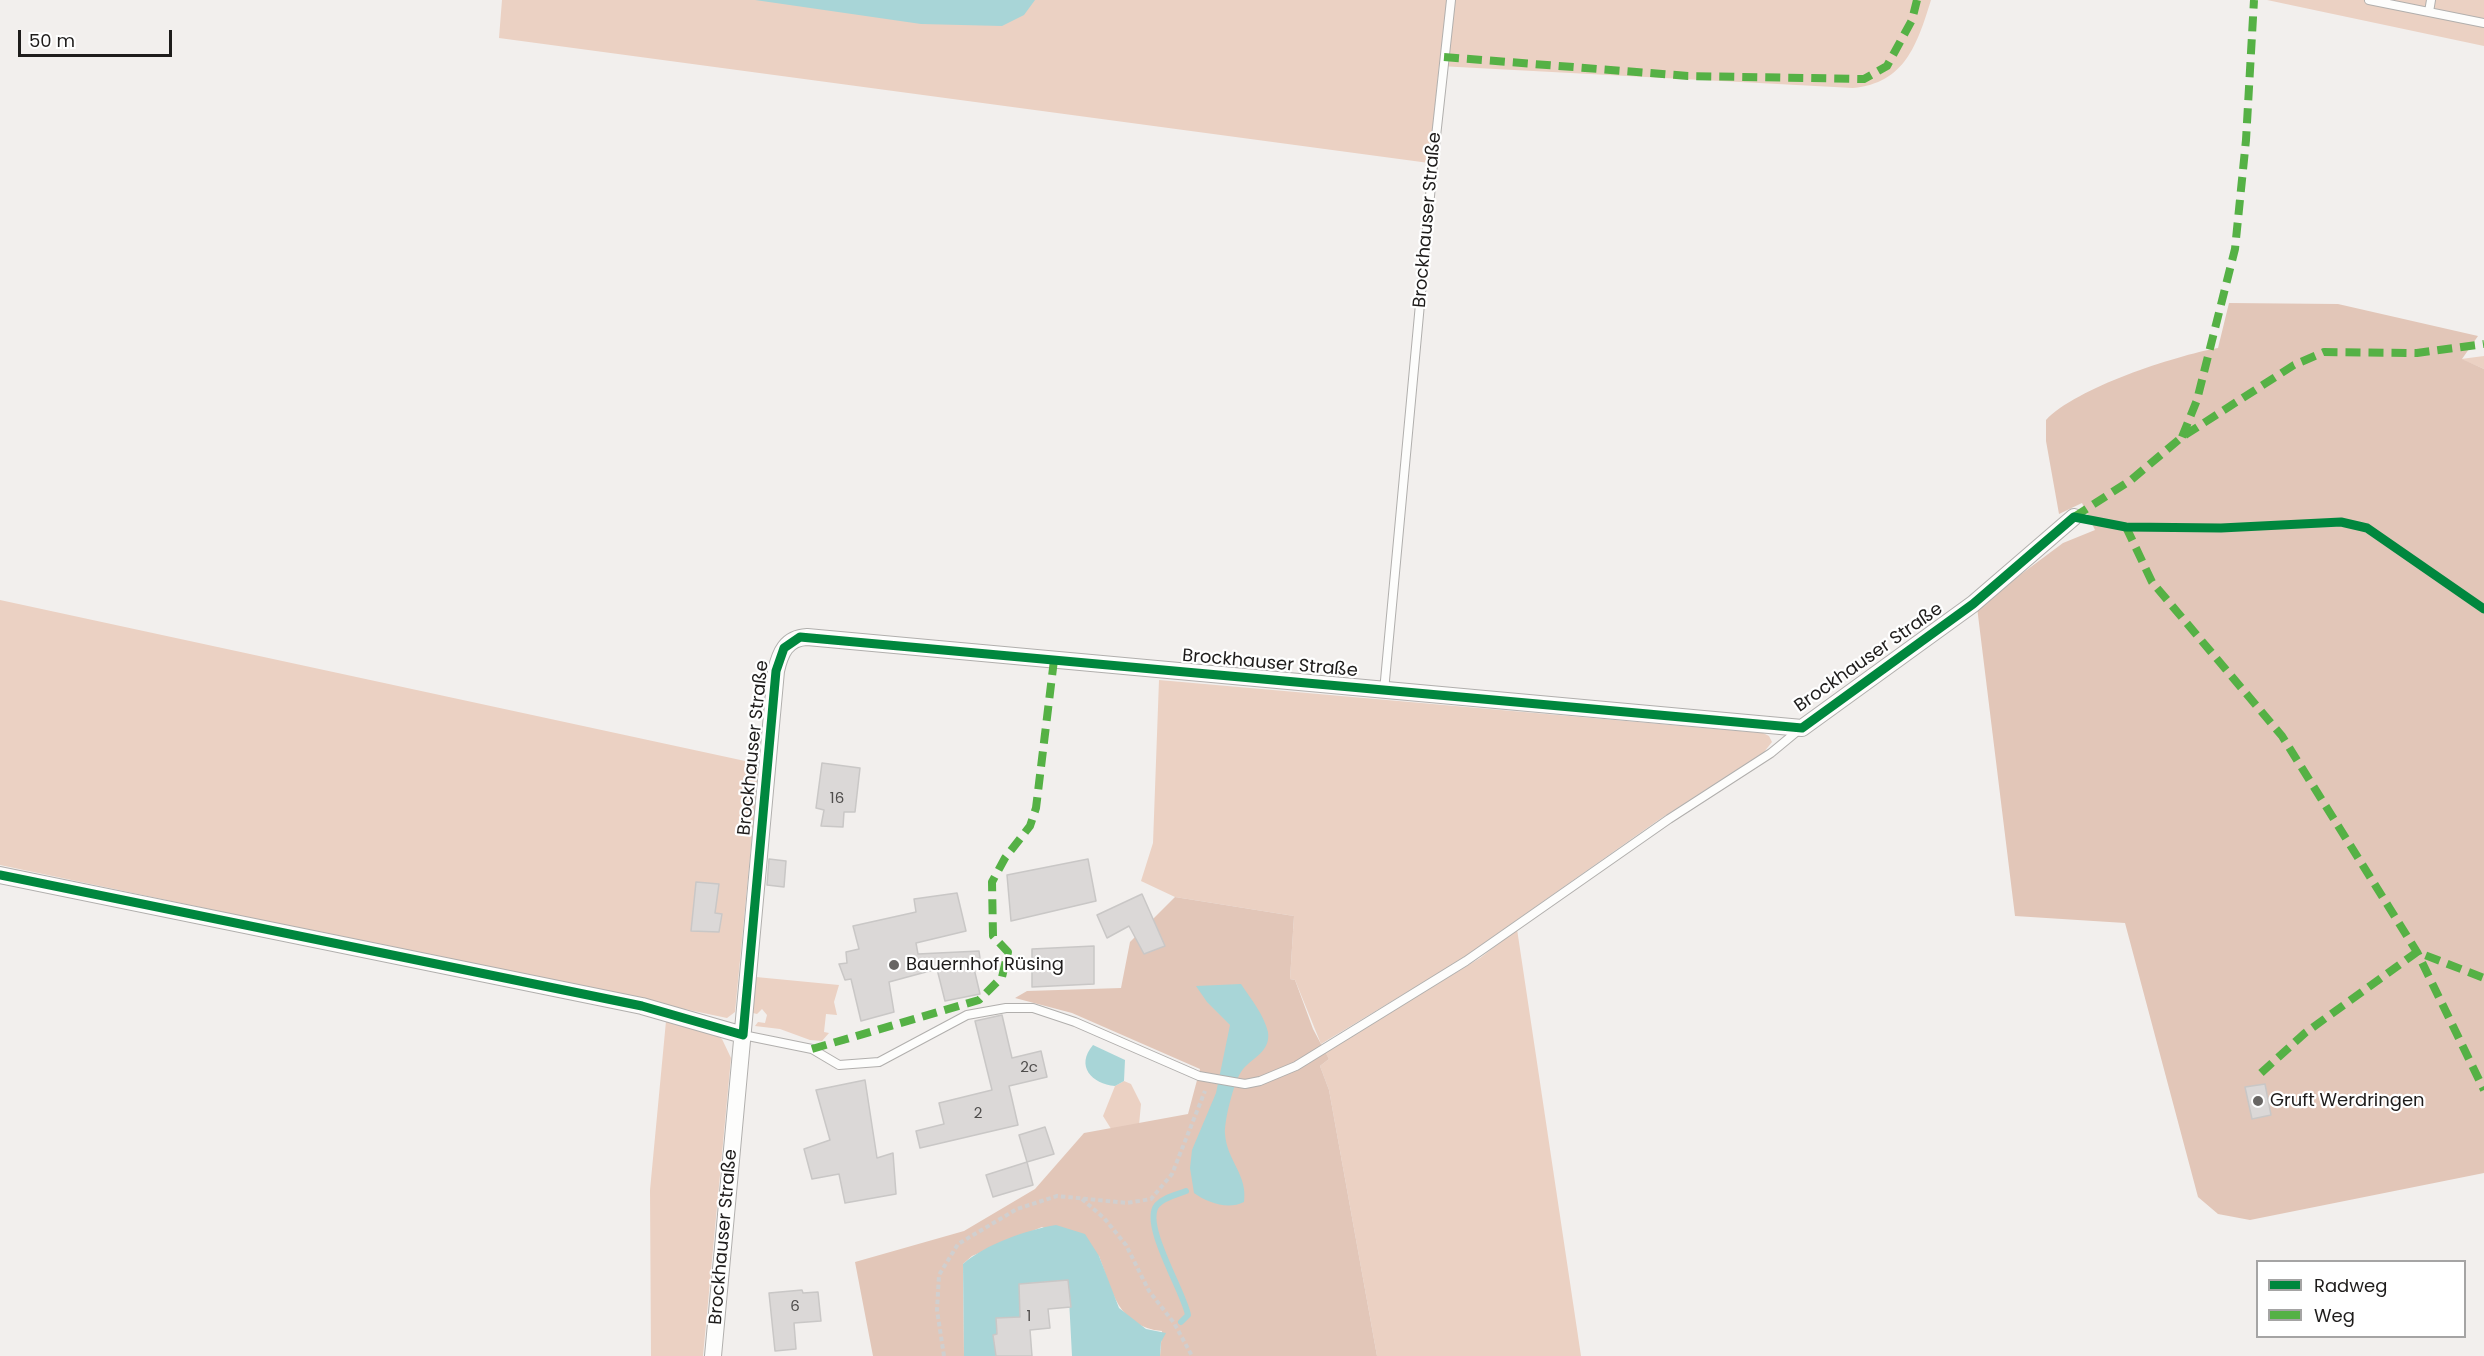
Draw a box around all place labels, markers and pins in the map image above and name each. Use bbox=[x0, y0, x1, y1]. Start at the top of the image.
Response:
place label: Bauernhof Rüsing bbox=[906, 954, 1064, 976]
marker: Bauernhof Rüsing bbox=[887, 958, 901, 972]
place label: Gruft Werdringen bbox=[2270, 1090, 2425, 1112]
marker: Gruft Werdringen bbox=[2251, 1094, 2265, 1108]

